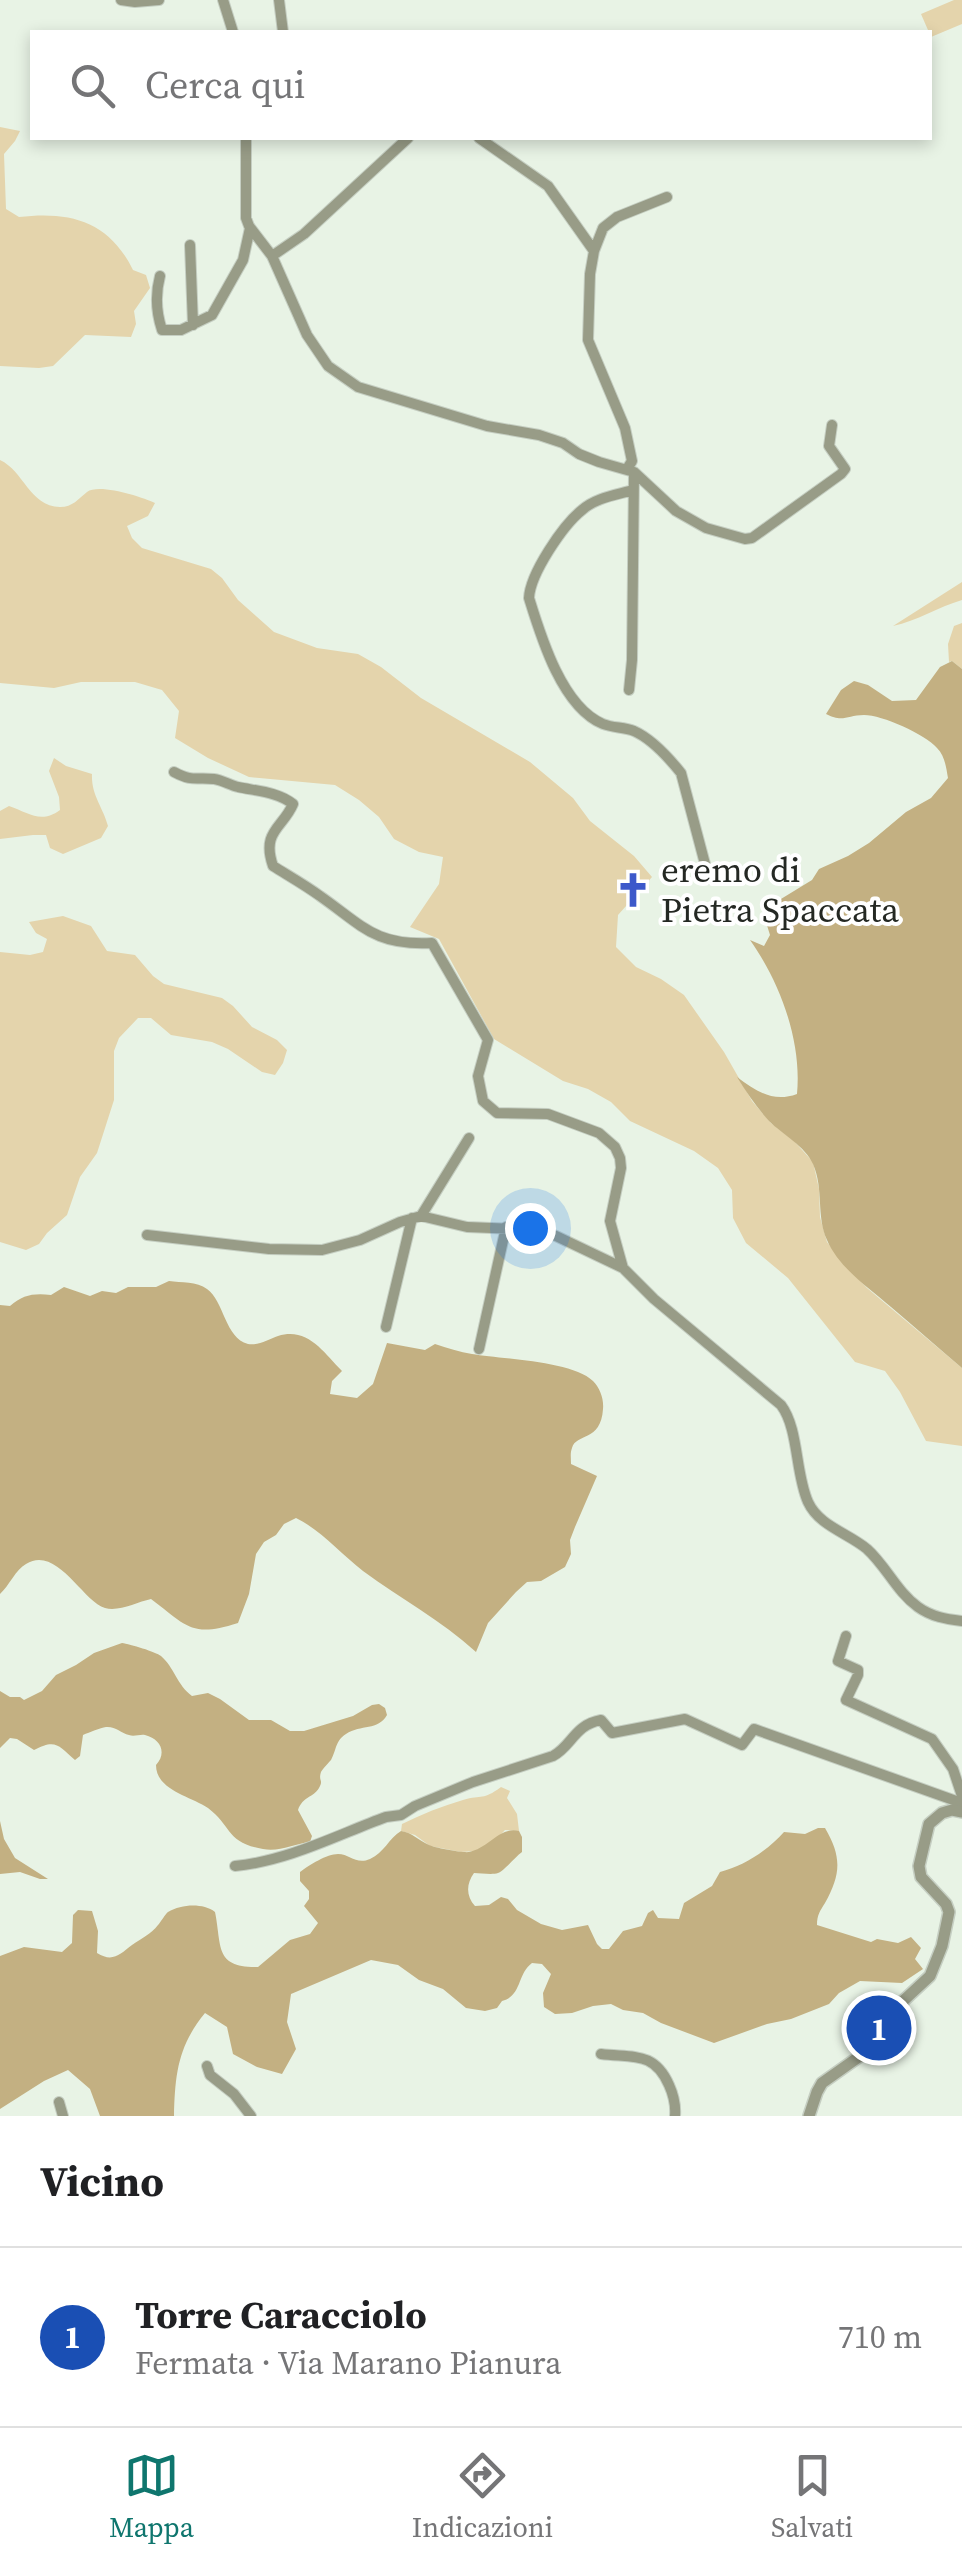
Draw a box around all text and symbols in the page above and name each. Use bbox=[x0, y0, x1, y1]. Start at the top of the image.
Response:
search box bbox=[30, 30, 932, 140]
icon: search bbox=[65, 58, 120, 113]
text: Cerca qui bbox=[145, 59, 305, 111]
place label: eremo di Pietra Spaccata bbox=[661, 846, 899, 934]
church icon: eremo di Pietra Spaccata bbox=[614, 871, 652, 909]
your location bbox=[505, 1203, 556, 1254]
pin: 1 bbox=[846, 1990, 912, 2066]
text: Vicino bbox=[40, 2152, 164, 2210]
text: Torre Caracciolo bbox=[135, 2289, 427, 2341]
text: 1 bbox=[64, 2315, 81, 2359]
text: 710 m bbox=[838, 2315, 922, 2359]
text: Fermata · Via Marano Pianura bbox=[135, 2341, 562, 2385]
tab: Mappa bbox=[109, 2448, 194, 2546]
tab: Indicazioni bbox=[412, 2448, 553, 2546]
tab: Salvati bbox=[771, 2448, 853, 2546]

